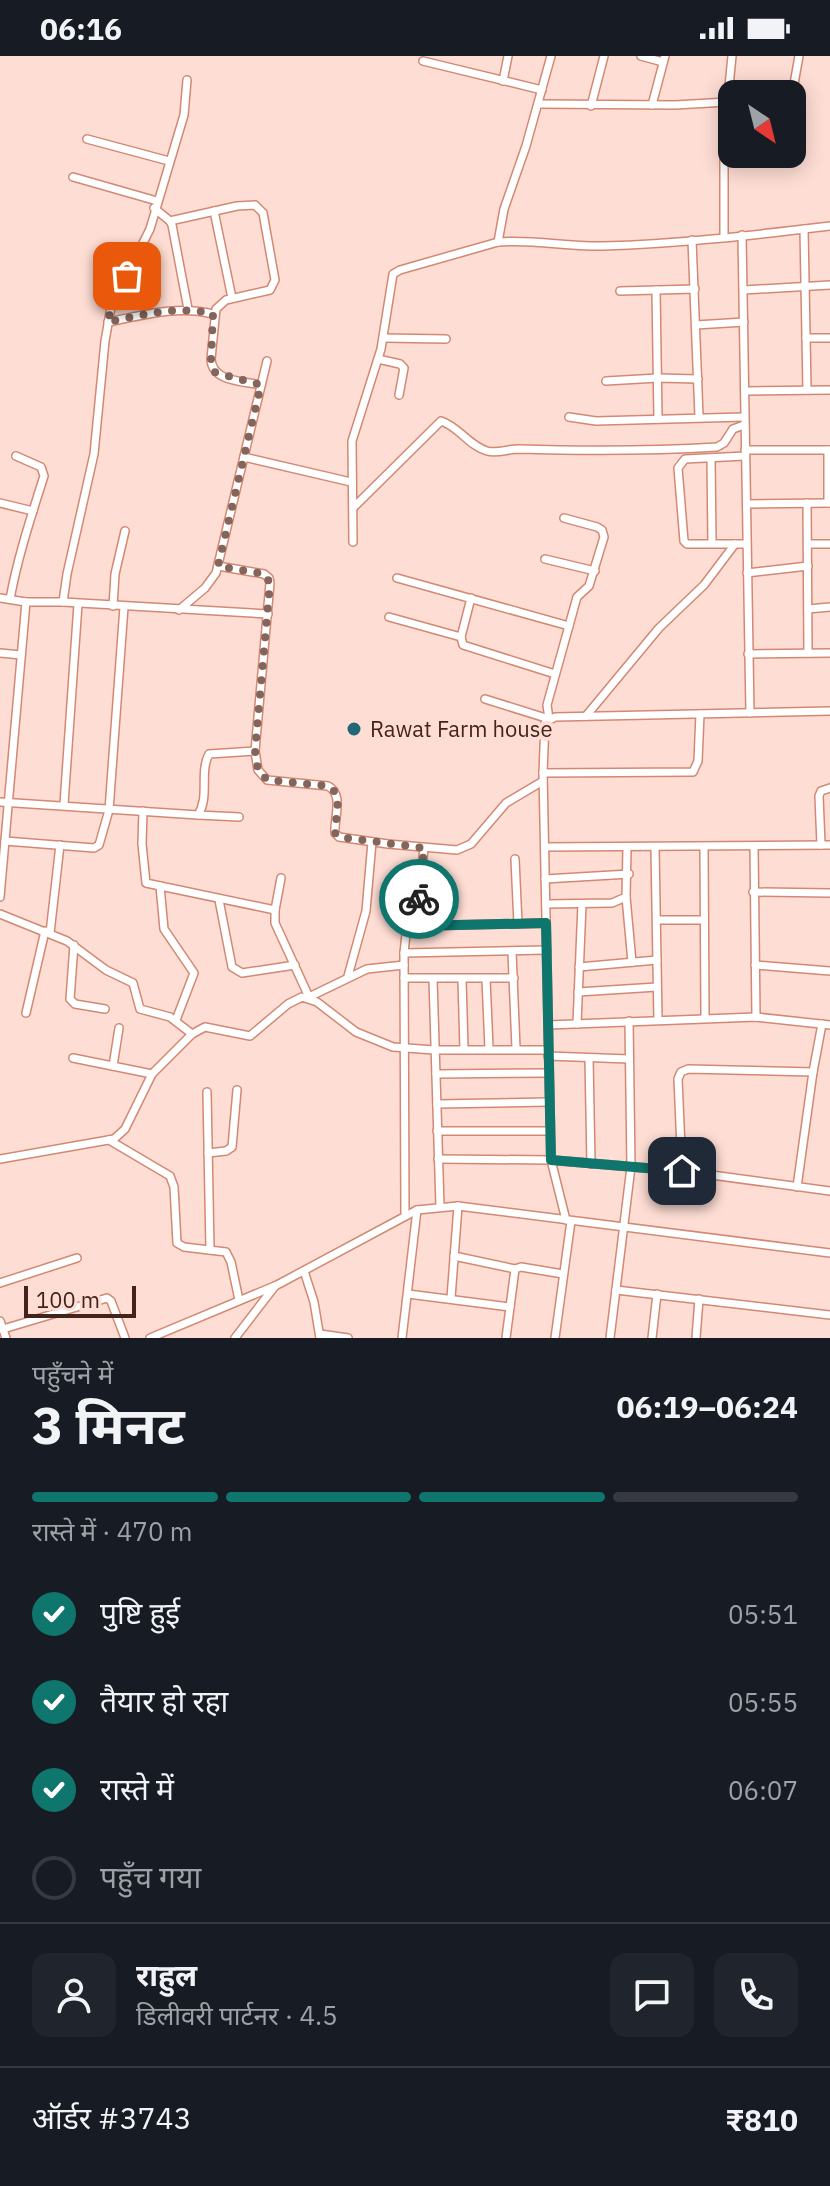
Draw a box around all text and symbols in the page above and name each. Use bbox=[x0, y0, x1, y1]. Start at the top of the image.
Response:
text: 06:16 bbox=[40, 9, 122, 48]
north arrow bbox=[718, 80, 806, 168]
map controls bbox=[718, 80, 806, 168]
pin bbox=[93, 242, 161, 310]
icon: bag bbox=[105, 254, 149, 298]
place label: Rawat Farm house bbox=[370, 714, 553, 743]
marker: Rawat Farm house bbox=[345, 720, 363, 738]
courier bbox=[379, 859, 459, 939]
icon: bike bbox=[397, 877, 441, 921]
pin bbox=[648, 1137, 716, 1205]
icon: home bbox=[660, 1149, 704, 1193]
scale bar bbox=[24, 1282, 136, 1318]
text: 100 m bbox=[36, 1285, 100, 1314]
text: पहुँचने में bbox=[32, 1357, 113, 1391]
text: 06:19–06:24 bbox=[617, 1387, 798, 1426]
text: 3 मिनट bbox=[32, 1391, 185, 1458]
text: रास्ते में · 470 m bbox=[32, 1514, 192, 1548]
icon: check bbox=[32, 1592, 76, 1636]
text: पुष्टि हुई bbox=[100, 1593, 180, 1632]
text: 05:51 bbox=[728, 1597, 798, 1631]
icon: check bbox=[32, 1680, 76, 1724]
text: तैयार हो रहा bbox=[100, 1681, 228, 1720]
text: 05:55 bbox=[728, 1685, 798, 1719]
icon: check bbox=[32, 1768, 76, 1812]
text: रास्ते में bbox=[100, 1769, 174, 1808]
text: 06:07 bbox=[728, 1773, 798, 1807]
text: पहुँच गया bbox=[100, 1857, 201, 1896]
button: person bbox=[32, 1953, 116, 2037]
button: chat bbox=[610, 1953, 694, 2037]
button: phone bbox=[714, 1953, 798, 2037]
text: राहुल bbox=[136, 1955, 197, 1994]
text: डिलीवरी पार्टनर · 4.5 bbox=[136, 1998, 338, 2032]
text: ऑर्डर #3743 bbox=[32, 2098, 191, 2137]
text: ₹810 bbox=[725, 2100, 798, 2139]

